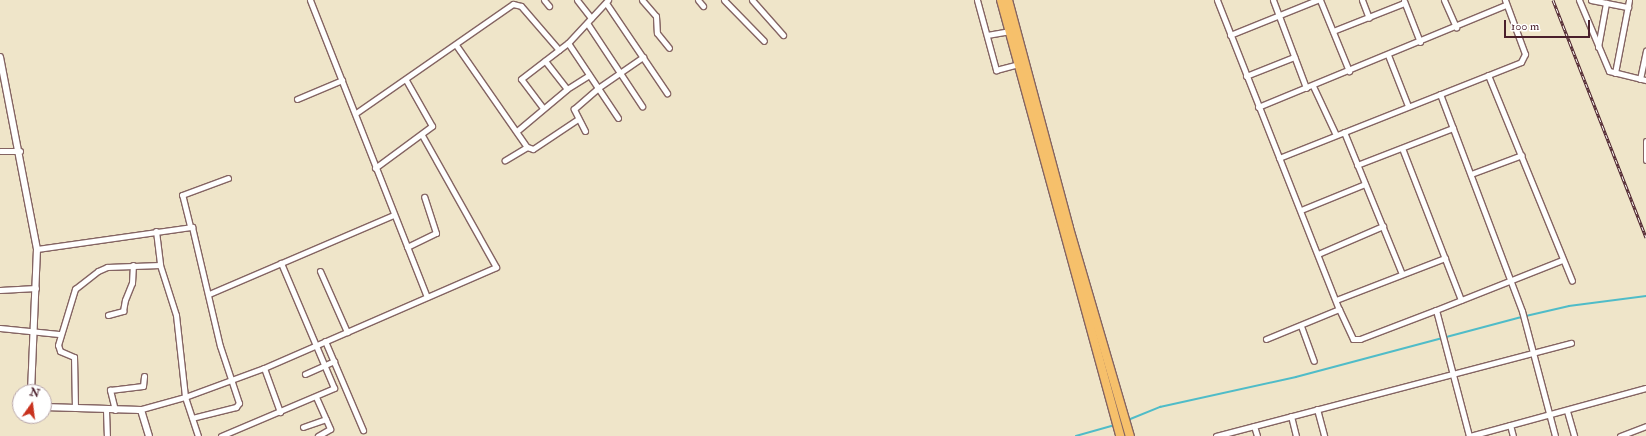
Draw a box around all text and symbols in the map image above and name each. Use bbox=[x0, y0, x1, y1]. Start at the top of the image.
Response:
scale bar bbox=[1506, 12, 1592, 38]
text: 100 m bbox=[1511, 19, 1539, 34]
north arrow bbox=[12, 384, 52, 424]
text: N bbox=[28, 385, 41, 400]

